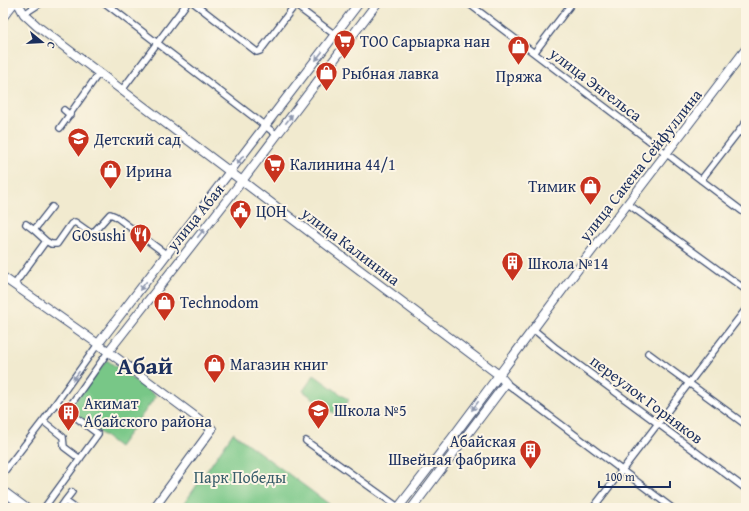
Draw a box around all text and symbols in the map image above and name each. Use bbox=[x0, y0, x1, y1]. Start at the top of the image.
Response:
north arrow bbox=[22, 22, 62, 62]
supermarket icon: ТОО Сарыарка нан bbox=[331, 28, 357, 61]
place label: ТОО Сарыарка нан bbox=[360, 29, 490, 53]
shop icon: Пряжа bbox=[506, 33, 532, 66]
text: С bbox=[43, 40, 60, 51]
street label: улица Энгельса bbox=[544, 41, 648, 127]
one-way arrow bbox=[315, 51, 323, 62]
shop icon: Рыбная лавка bbox=[314, 60, 340, 93]
place label: Рыбная лавка bbox=[342, 61, 439, 85]
place label: Пряжа bbox=[496, 64, 543, 88]
street label: улица Сакена Сейфуллина bbox=[572, 83, 708, 247]
one-way arrow bbox=[285, 113, 293, 124]
school or university icon: Детский сад bbox=[65, 126, 91, 159]
place label: Детский сад bbox=[93, 127, 181, 151]
supermarket icon: Калинина 44/1 bbox=[262, 151, 288, 184]
place label: Калинина 44/1 bbox=[290, 152, 396, 176]
one-way arrow bbox=[237, 155, 245, 165]
shop icon: Ирина bbox=[98, 158, 124, 191]
place label: Ирина bbox=[126, 159, 172, 183]
shop icon: Тимик bbox=[578, 173, 604, 206]
place label: Тимик bbox=[528, 174, 577, 198]
street label: улица Абая bbox=[160, 178, 230, 257]
public building icon: ЦОН bbox=[228, 198, 254, 231]
place label: ЦОН bbox=[256, 199, 287, 223]
street label: улица Калинина bbox=[296, 200, 406, 291]
restaurant icon: GOsushi bbox=[128, 222, 154, 255]
place label: GOsushi bbox=[72, 223, 127, 247]
one-way arrow bbox=[197, 227, 205, 238]
building icon: Школа №14 bbox=[499, 250, 525, 283]
place label: Школа №14 bbox=[528, 251, 609, 275]
one-way arrow bbox=[139, 281, 147, 292]
shop icon: Technodom bbox=[152, 289, 178, 322]
place label: Technodom bbox=[180, 290, 259, 314]
district label: Абай bbox=[117, 348, 173, 383]
street label: переулок Горняков bbox=[585, 349, 709, 450]
shop icon: Магазин книг bbox=[201, 351, 227, 384]
place label: Магазин книг bbox=[230, 352, 328, 376]
one-way arrow bbox=[72, 371, 80, 382]
place label: Акимат Абайского района bbox=[84, 391, 212, 433]
school or university icon: Школа №5 bbox=[305, 397, 331, 430]
place label: Школа №5 bbox=[334, 398, 407, 422]
building icon: Акимат Абайского района bbox=[56, 399, 82, 432]
one-way arrow bbox=[471, 401, 480, 412]
place label: Абайская Швейная фабрика bbox=[389, 429, 516, 471]
building icon: Абайская Швейная фабрика bbox=[518, 437, 544, 470]
scale bar bbox=[599, 463, 670, 489]
park label: Парк Победы bbox=[194, 465, 286, 489]
text: 100 m bbox=[605, 468, 635, 485]

